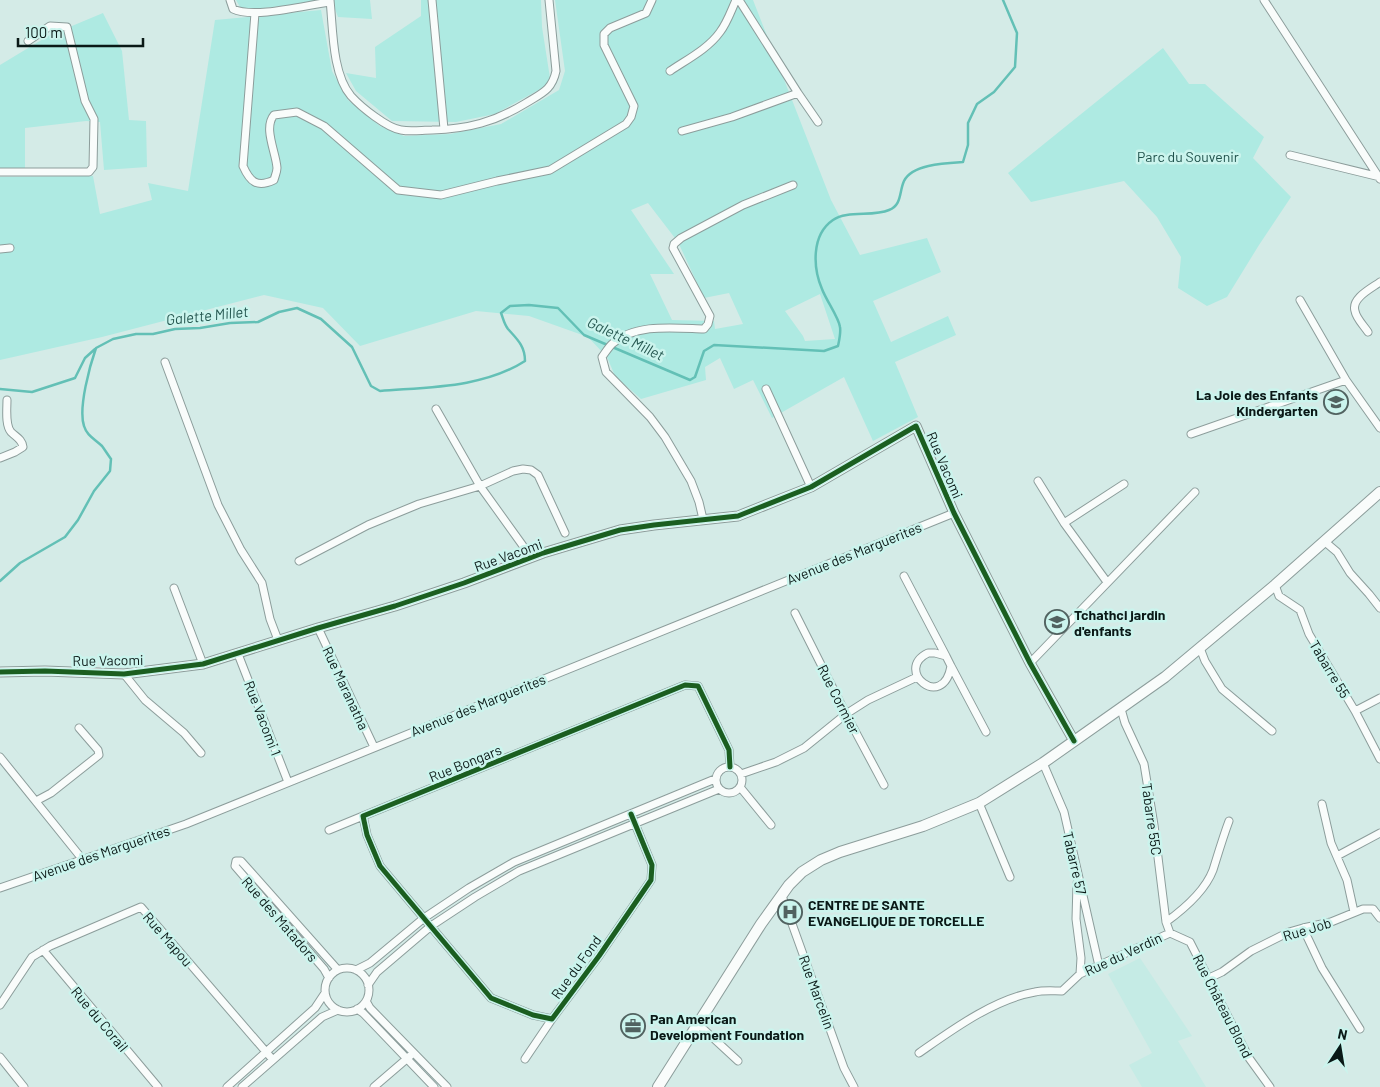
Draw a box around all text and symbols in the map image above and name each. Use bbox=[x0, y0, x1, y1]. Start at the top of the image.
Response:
scale bar bbox=[18, 15, 142, 47]
text: 100 m bbox=[25, 23, 63, 41]
park label: Parc du Souvenir bbox=[1137, 148, 1239, 165]
water label: Galette Millet bbox=[165, 302, 250, 328]
water label: Galette Millet bbox=[585, 312, 668, 364]
place label: La Joie des Enfants Kindergarten bbox=[1196, 386, 1318, 419]
school or university icon: La Joie des Enfants Kindergarten bbox=[1323, 389, 1349, 415]
street label: Rue Vacomi bbox=[923, 429, 967, 501]
street label: Avenue des Marguerites bbox=[784, 518, 924, 588]
street label: Rue Vacomi bbox=[472, 535, 544, 575]
place label: Tchathci jardin d'enfants bbox=[1074, 606, 1166, 639]
school or university icon: Tchathci jardin d'enfants bbox=[1044, 609, 1070, 635]
street label: Tabarre 55 bbox=[1306, 637, 1354, 701]
street label: Rue Maranatha bbox=[319, 644, 373, 732]
street label: Rue Vacomi bbox=[72, 651, 144, 669]
street label: Rue Cormier bbox=[814, 662, 864, 736]
street label: Avenue des Marguerites bbox=[408, 670, 548, 740]
street label: Rue Vacomi 1 bbox=[241, 678, 285, 758]
street label: Rue Bongars bbox=[426, 741, 504, 785]
street label: Tabarre 55C bbox=[1139, 782, 1165, 856]
street label: Avenue des Marguerites bbox=[30, 821, 172, 884]
street label: Tabarre 57 bbox=[1060, 830, 1091, 896]
street label: Rue des Matadors bbox=[238, 873, 322, 965]
place label: CENTRE DE SANTE EVANGELIQUE DE TORCELLE bbox=[808, 896, 984, 929]
hospital icon: CENTRE DE SANTE EVANGELIQUE DE TORCELLE bbox=[777, 899, 803, 925]
street label: Rue Mapou bbox=[140, 908, 196, 970]
street label: Rue Job bbox=[1281, 914, 1333, 944]
street label: Rue du Verdin bbox=[1082, 929, 1164, 979]
street label: Rue du Fond bbox=[547, 932, 605, 1002]
street label: Rue Château Blond bbox=[1190, 951, 1256, 1061]
street label: Rue Marcelin bbox=[796, 953, 838, 1031]
street label: Rue du Corail bbox=[68, 983, 132, 1055]
place label: Pan American Development Foundation bbox=[650, 1010, 804, 1043]
office icon: Pan American Development Foundation bbox=[620, 1013, 646, 1039]
north arrow bbox=[1315, 1022, 1365, 1072]
text: N bbox=[1336, 1025, 1349, 1043]

